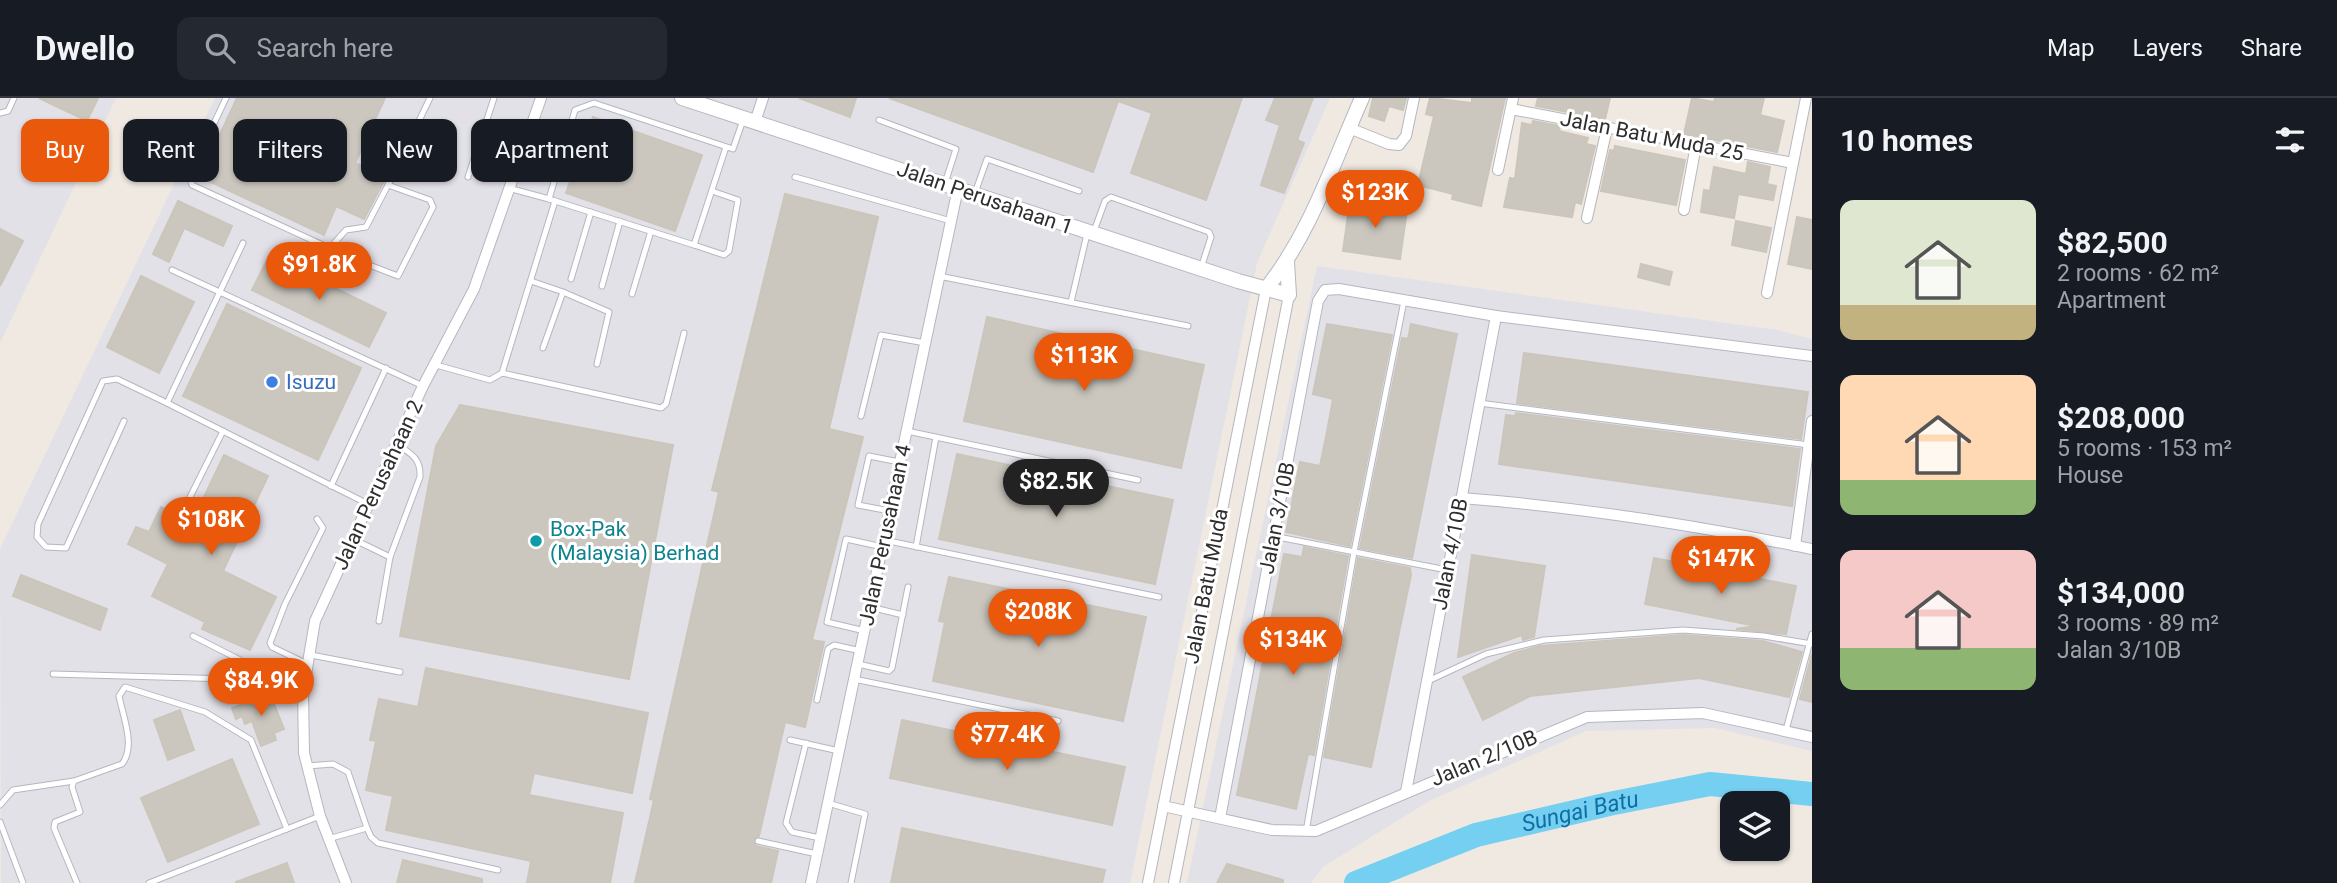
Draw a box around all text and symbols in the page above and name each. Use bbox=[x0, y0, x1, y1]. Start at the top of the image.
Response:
search box bbox=[177, 17, 667, 80]
text: Dwello bbox=[35, 29, 135, 68]
icon: search bbox=[201, 29, 239, 67]
text: Search here bbox=[257, 33, 393, 63]
text: Map bbox=[2047, 34, 2095, 62]
text: Layers bbox=[2133, 34, 2203, 62]
text: Share bbox=[2241, 34, 2302, 62]
street label: Jalan Batu Muda 25 bbox=[1558, 106, 1746, 166]
chip: Buy bbox=[21, 119, 109, 182]
chip: Rent bbox=[123, 119, 219, 182]
chip: Filters bbox=[233, 119, 347, 182]
chip: New bbox=[361, 119, 457, 182]
chip: Apartment bbox=[471, 119, 633, 182]
icon: filters bbox=[2271, 121, 2309, 159]
text: 10 homes bbox=[1840, 123, 1973, 158]
street label: Jalan Perusahaan 1 bbox=[894, 157, 1076, 239]
pin: $123K bbox=[1326, 170, 1424, 230]
text: $123K bbox=[1341, 179, 1409, 206]
text: $82,500 bbox=[2057, 225, 2168, 260]
icon: home bbox=[1896, 228, 1980, 312]
pin: $91.8K bbox=[262, 242, 376, 302]
text: $91.8K bbox=[282, 251, 356, 278]
text: 2 rooms · 62 m² bbox=[2057, 260, 2219, 287]
text: Apartment bbox=[2057, 287, 2166, 314]
pin: $113K bbox=[1035, 334, 1133, 393]
text: $113K bbox=[1050, 342, 1118, 369]
place label: Isuzu bbox=[286, 370, 336, 394]
marker: Isuzu bbox=[264, 374, 280, 390]
street label: Jalan Perusahaan 2 bbox=[328, 396, 428, 574]
text: $208,000 bbox=[2057, 400, 2185, 435]
icon: home bbox=[1896, 403, 1980, 487]
text: 5 rooms · 153 m² bbox=[2057, 435, 2232, 462]
street label: Jalan Perusahaan 4 bbox=[854, 442, 916, 628]
pin: $82.5K bbox=[999, 460, 1113, 519]
street label: Jalan 3/10B bbox=[1254, 460, 1300, 576]
text: House bbox=[2057, 462, 2123, 489]
text: $82.5K bbox=[1019, 468, 1093, 495]
street label: Jalan 4/10B bbox=[1427, 496, 1473, 612]
pin: $108K bbox=[162, 498, 260, 557]
text: $108K bbox=[177, 506, 245, 533]
street label: Jalan Batu Muda bbox=[1179, 506, 1233, 666]
place label: Box-Pak (Malaysia) Berhad bbox=[550, 517, 719, 565]
marker: Box-Pak (Malaysia) Berhad bbox=[528, 533, 544, 549]
pin: $147K bbox=[1672, 536, 1770, 596]
text: $147K bbox=[1687, 545, 1755, 572]
text: $134,000 bbox=[2057, 575, 2185, 610]
icon: home bbox=[1896, 578, 1980, 662]
pin: $208K bbox=[989, 589, 1087, 649]
text: $208K bbox=[1004, 598, 1072, 625]
text: 3 rooms · 89 m² bbox=[2057, 610, 2219, 637]
pin: $134K bbox=[1244, 618, 1342, 677]
text: $134K bbox=[1259, 626, 1327, 653]
text: Jalan 3/10B bbox=[2057, 637, 2181, 664]
pin: $84.9K bbox=[204, 658, 318, 718]
text: $84.9K bbox=[224, 667, 298, 694]
pin: $77.4K bbox=[950, 712, 1064, 772]
text: $77.4K bbox=[970, 721, 1044, 748]
street label: Jalan 2/10B bbox=[1427, 725, 1541, 791]
water label: Sungai Batu bbox=[1519, 785, 1641, 837]
map controls bbox=[1720, 791, 1790, 861]
button: layers bbox=[1720, 791, 1790, 861]

